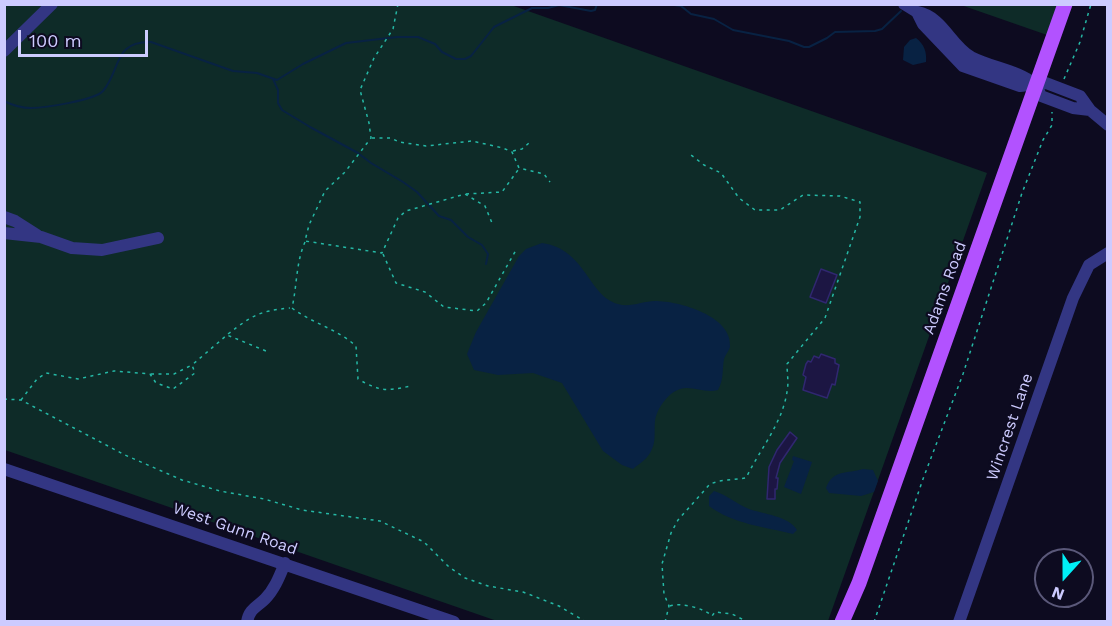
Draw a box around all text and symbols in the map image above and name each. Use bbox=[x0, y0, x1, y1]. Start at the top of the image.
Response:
scale bar bbox=[21, 18, 152, 56]
text: 100 m bbox=[29, 30, 82, 51]
street label: Adams Road bbox=[919, 239, 971, 337]
street label: Wincrest Lane bbox=[983, 371, 1037, 483]
street label: West Gunn Road bbox=[170, 499, 300, 559]
north arrow bbox=[1034, 548, 1094, 608]
text: N bbox=[1049, 582, 1067, 604]

